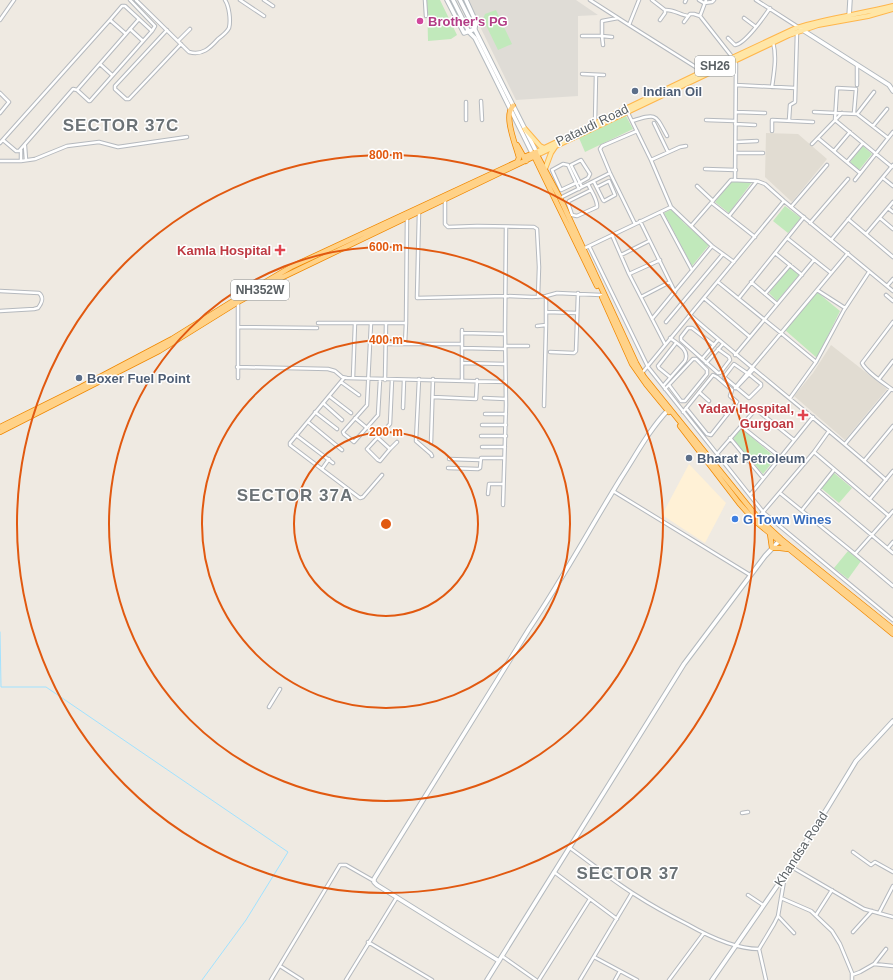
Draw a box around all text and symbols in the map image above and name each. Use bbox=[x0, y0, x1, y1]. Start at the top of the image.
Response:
place label: Brother's PG bbox=[428, 14, 508, 29]
marker: Brother's PG bbox=[415, 16, 425, 26]
road number: SH26 bbox=[695, 56, 735, 76]
place label: Indian Oil bbox=[643, 84, 702, 99]
marker: Indian Oil bbox=[630, 86, 640, 96]
street label: Pataudi Road bbox=[553, 101, 631, 149]
district label: SECTOR 37C bbox=[63, 116, 179, 135]
text: 800 m bbox=[369, 148, 403, 162]
text: 600 m bbox=[369, 240, 403, 254]
place label: Kamla Hospital bbox=[177, 243, 271, 258]
marker: Kamla Hospital bbox=[274, 244, 286, 256]
road number: NH352W bbox=[231, 280, 289, 300]
text: 400 m bbox=[369, 333, 403, 347]
place label: Boxer Fuel Point bbox=[87, 371, 191, 386]
marker: Boxer Fuel Point bbox=[74, 373, 84, 383]
place label: Yadav Hospital, Gurgoan bbox=[698, 401, 794, 431]
marker: Yadav Hospital, Gurgoan bbox=[797, 409, 809, 421]
text: 200 m bbox=[369, 425, 403, 439]
place label: Bharat Petroleum bbox=[697, 451, 805, 466]
marker: Bharat Petroleum bbox=[684, 453, 694, 463]
district label: SECTOR 37A bbox=[237, 486, 353, 505]
place label: G Town Wines bbox=[743, 512, 831, 527]
marker: G Town Wines bbox=[730, 514, 740, 524]
centre of rings bbox=[379, 517, 393, 531]
street label: Khandsa Road bbox=[771, 809, 831, 889]
district label: SECTOR 37 bbox=[576, 864, 680, 883]

